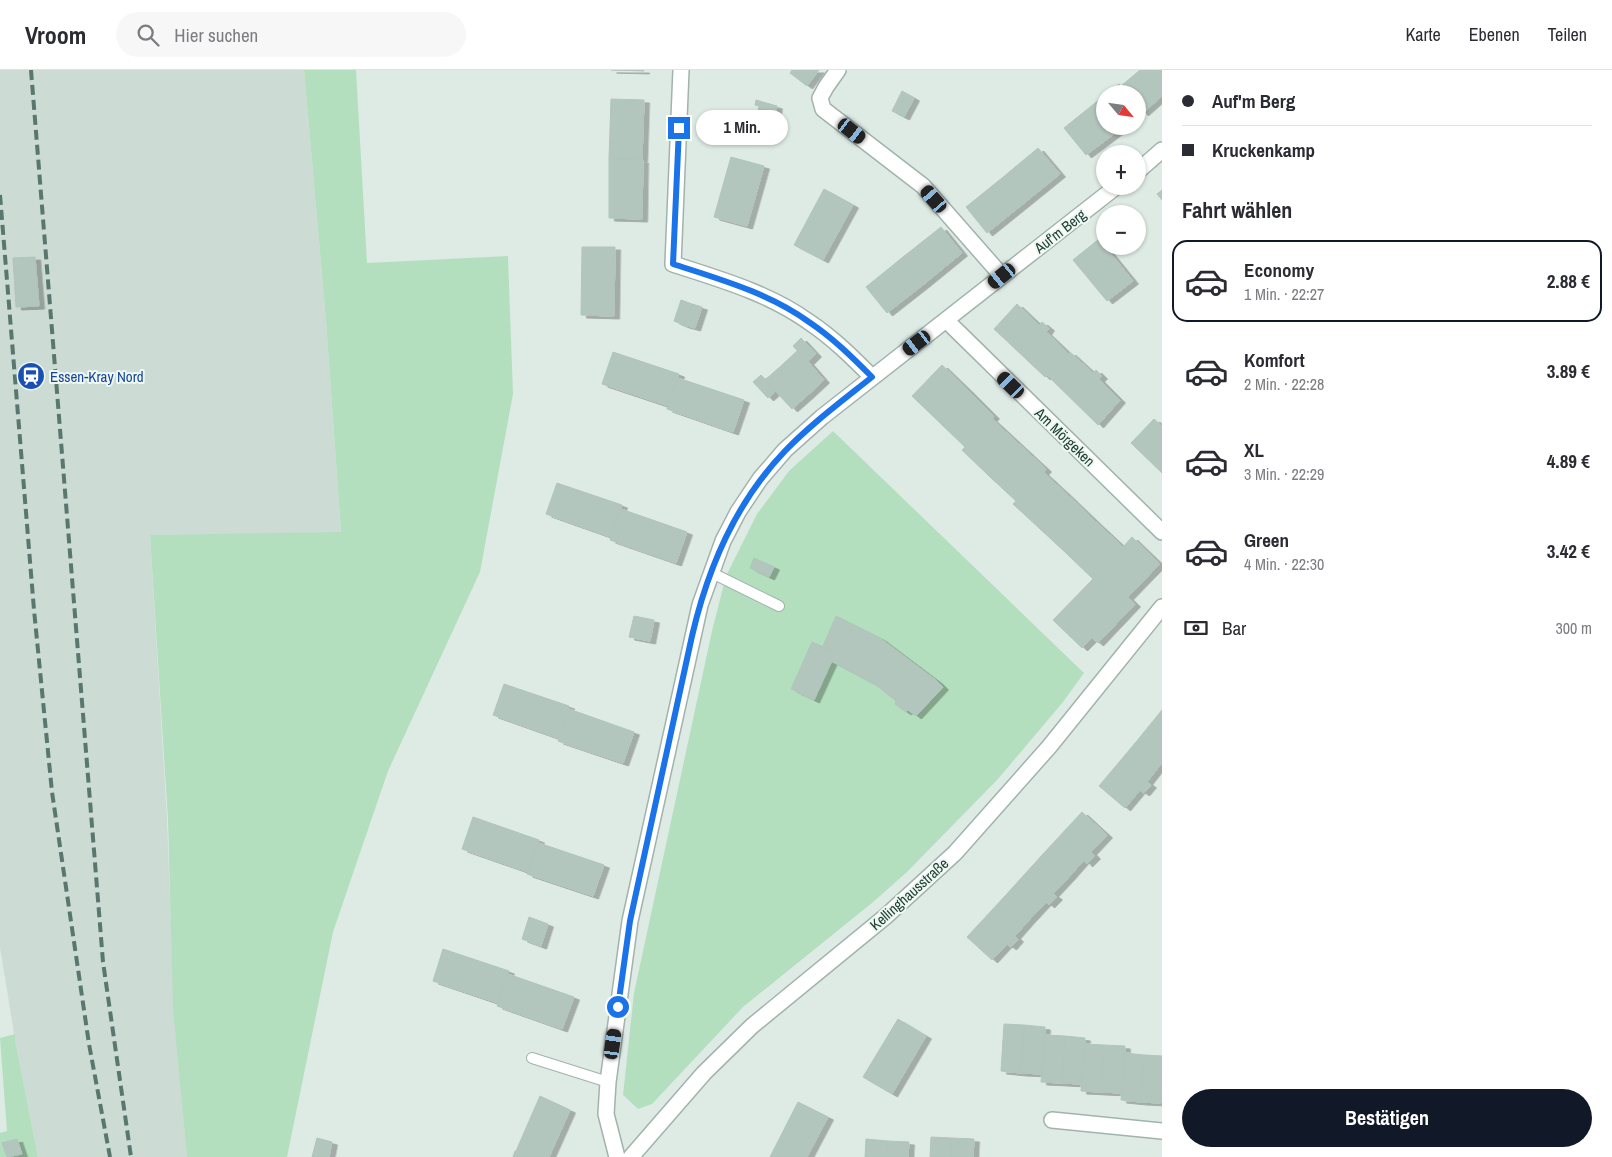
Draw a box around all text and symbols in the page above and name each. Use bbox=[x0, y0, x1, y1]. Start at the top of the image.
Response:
search box bbox=[116, 12, 466, 57]
text: Vroom bbox=[25, 19, 86, 51]
icon: search bbox=[134, 21, 162, 49]
text: Hier suchen bbox=[174, 22, 258, 48]
text: Karte bbox=[1405, 22, 1441, 47]
text: Ebenen bbox=[1469, 22, 1520, 47]
text: Teilen bbox=[1548, 22, 1587, 47]
north arrow bbox=[1096, 85, 1146, 135]
map controls bbox=[1096, 85, 1146, 255]
text: Auf'm Berg bbox=[1212, 88, 1295, 114]
callout: 1 Min. bbox=[696, 110, 789, 146]
text: 1 Min. bbox=[723, 116, 761, 138]
car bbox=[835, 116, 868, 146]
route end bbox=[668, 117, 690, 139]
text: Kruckenkamp bbox=[1212, 137, 1315, 163]
button: + bbox=[1096, 145, 1146, 195]
car bbox=[918, 183, 949, 215]
text: Fahrt wählen bbox=[1182, 195, 1292, 225]
street label: Auf'm Berg bbox=[1029, 204, 1090, 259]
button: − bbox=[1096, 205, 1146, 255]
text: Economy bbox=[1244, 257, 1314, 283]
icon: car bbox=[1184, 259, 1229, 304]
car bbox=[985, 261, 1018, 291]
text: 2.88 € bbox=[1547, 268, 1590, 294]
text: 1 Min. · 22:27 bbox=[1244, 283, 1324, 305]
car bbox=[900, 328, 933, 358]
text: Komfort bbox=[1244, 347, 1305, 373]
icon: car bbox=[1184, 349, 1229, 394]
text: 3.89 € bbox=[1547, 358, 1590, 384]
station icon: Essen-Kray Nord bbox=[16, 361, 46, 391]
place label: Essen-Kray Nord bbox=[50, 366, 144, 387]
car bbox=[994, 369, 1027, 401]
text: 2 Min. · 22:28 bbox=[1244, 373, 1324, 395]
street label: Am Mörgeken bbox=[1029, 402, 1100, 471]
text: XL bbox=[1244, 437, 1264, 463]
icon: car bbox=[1184, 439, 1229, 484]
text: 4.89 € bbox=[1547, 448, 1590, 474]
text: 3 Min. · 22:29 bbox=[1244, 463, 1324, 485]
text: Green bbox=[1244, 527, 1289, 553]
icon: car bbox=[1184, 529, 1229, 574]
text: 3.42 € bbox=[1547, 538, 1590, 564]
text: 4 Min. · 22:30 bbox=[1244, 553, 1324, 575]
icon: cash bbox=[1182, 614, 1210, 642]
text: Bar bbox=[1222, 615, 1246, 641]
text: 300 m bbox=[1556, 617, 1592, 639]
street label: Kellinghausstraße bbox=[865, 853, 953, 935]
route start bbox=[607, 996, 629, 1018]
car bbox=[603, 1028, 622, 1060]
button: Bestätigen bbox=[1182, 1089, 1592, 1147]

